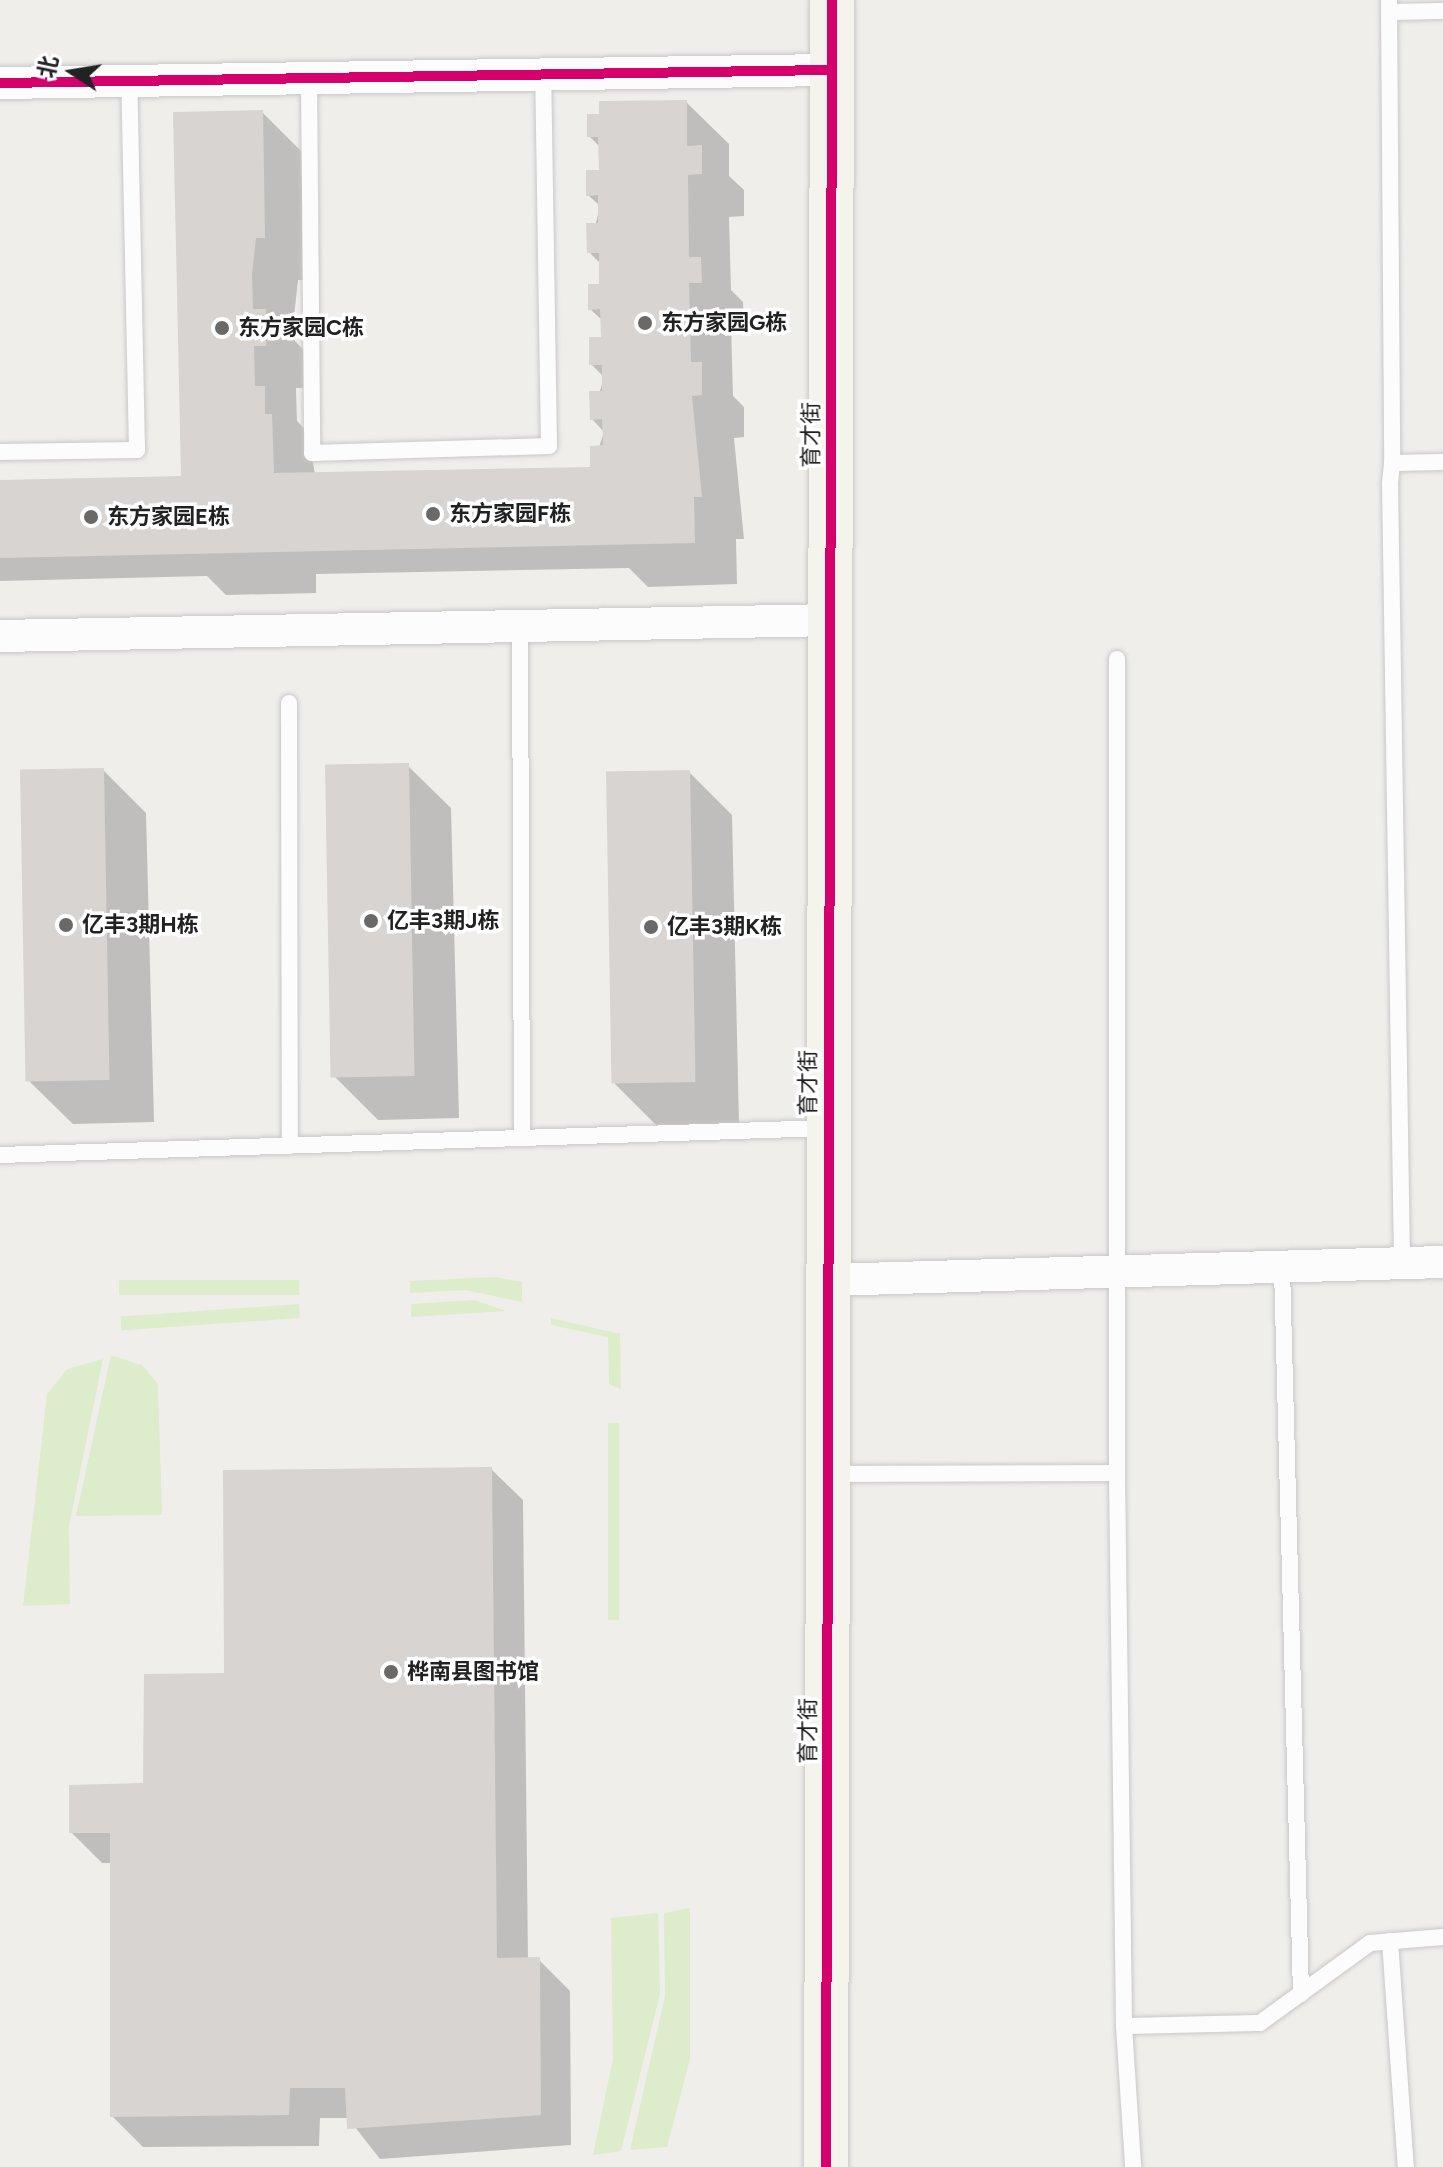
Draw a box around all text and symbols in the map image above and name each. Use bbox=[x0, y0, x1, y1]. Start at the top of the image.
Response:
north arrow bbox=[32, 32, 112, 112]
text: 北 bbox=[33, 53, 64, 80]
place label: 东方家园G栋 bbox=[661, 310, 787, 336]
marker: 东方家园G栋 bbox=[636, 314, 654, 332]
place label: 东方家园C栋 bbox=[238, 315, 364, 341]
marker: 东方家园C栋 bbox=[213, 319, 231, 337]
street label: 育才街 bbox=[798, 402, 824, 468]
place label: 东方家园F栋 bbox=[449, 501, 571, 527]
place label: 东方家园E栋 bbox=[107, 504, 230, 530]
marker: 东方家园F栋 bbox=[424, 505, 442, 523]
marker: 东方家园E栋 bbox=[82, 508, 100, 526]
place label: 亿丰3期J栋 bbox=[387, 908, 499, 934]
place label: 亿丰3期H栋 bbox=[82, 912, 199, 938]
marker: 亿丰3期J栋 bbox=[362, 912, 380, 930]
place label: 亿丰3期K栋 bbox=[667, 914, 782, 940]
marker: 亿丰3期H栋 bbox=[57, 916, 75, 934]
marker: 亿丰3期K栋 bbox=[642, 918, 660, 936]
street label: 育才街 bbox=[795, 1050, 821, 1116]
place label: 桦南县图书馆 bbox=[407, 1659, 539, 1685]
marker: 桦南县图书馆 bbox=[382, 1663, 400, 1681]
street label: 育才街 bbox=[795, 1698, 821, 1764]

